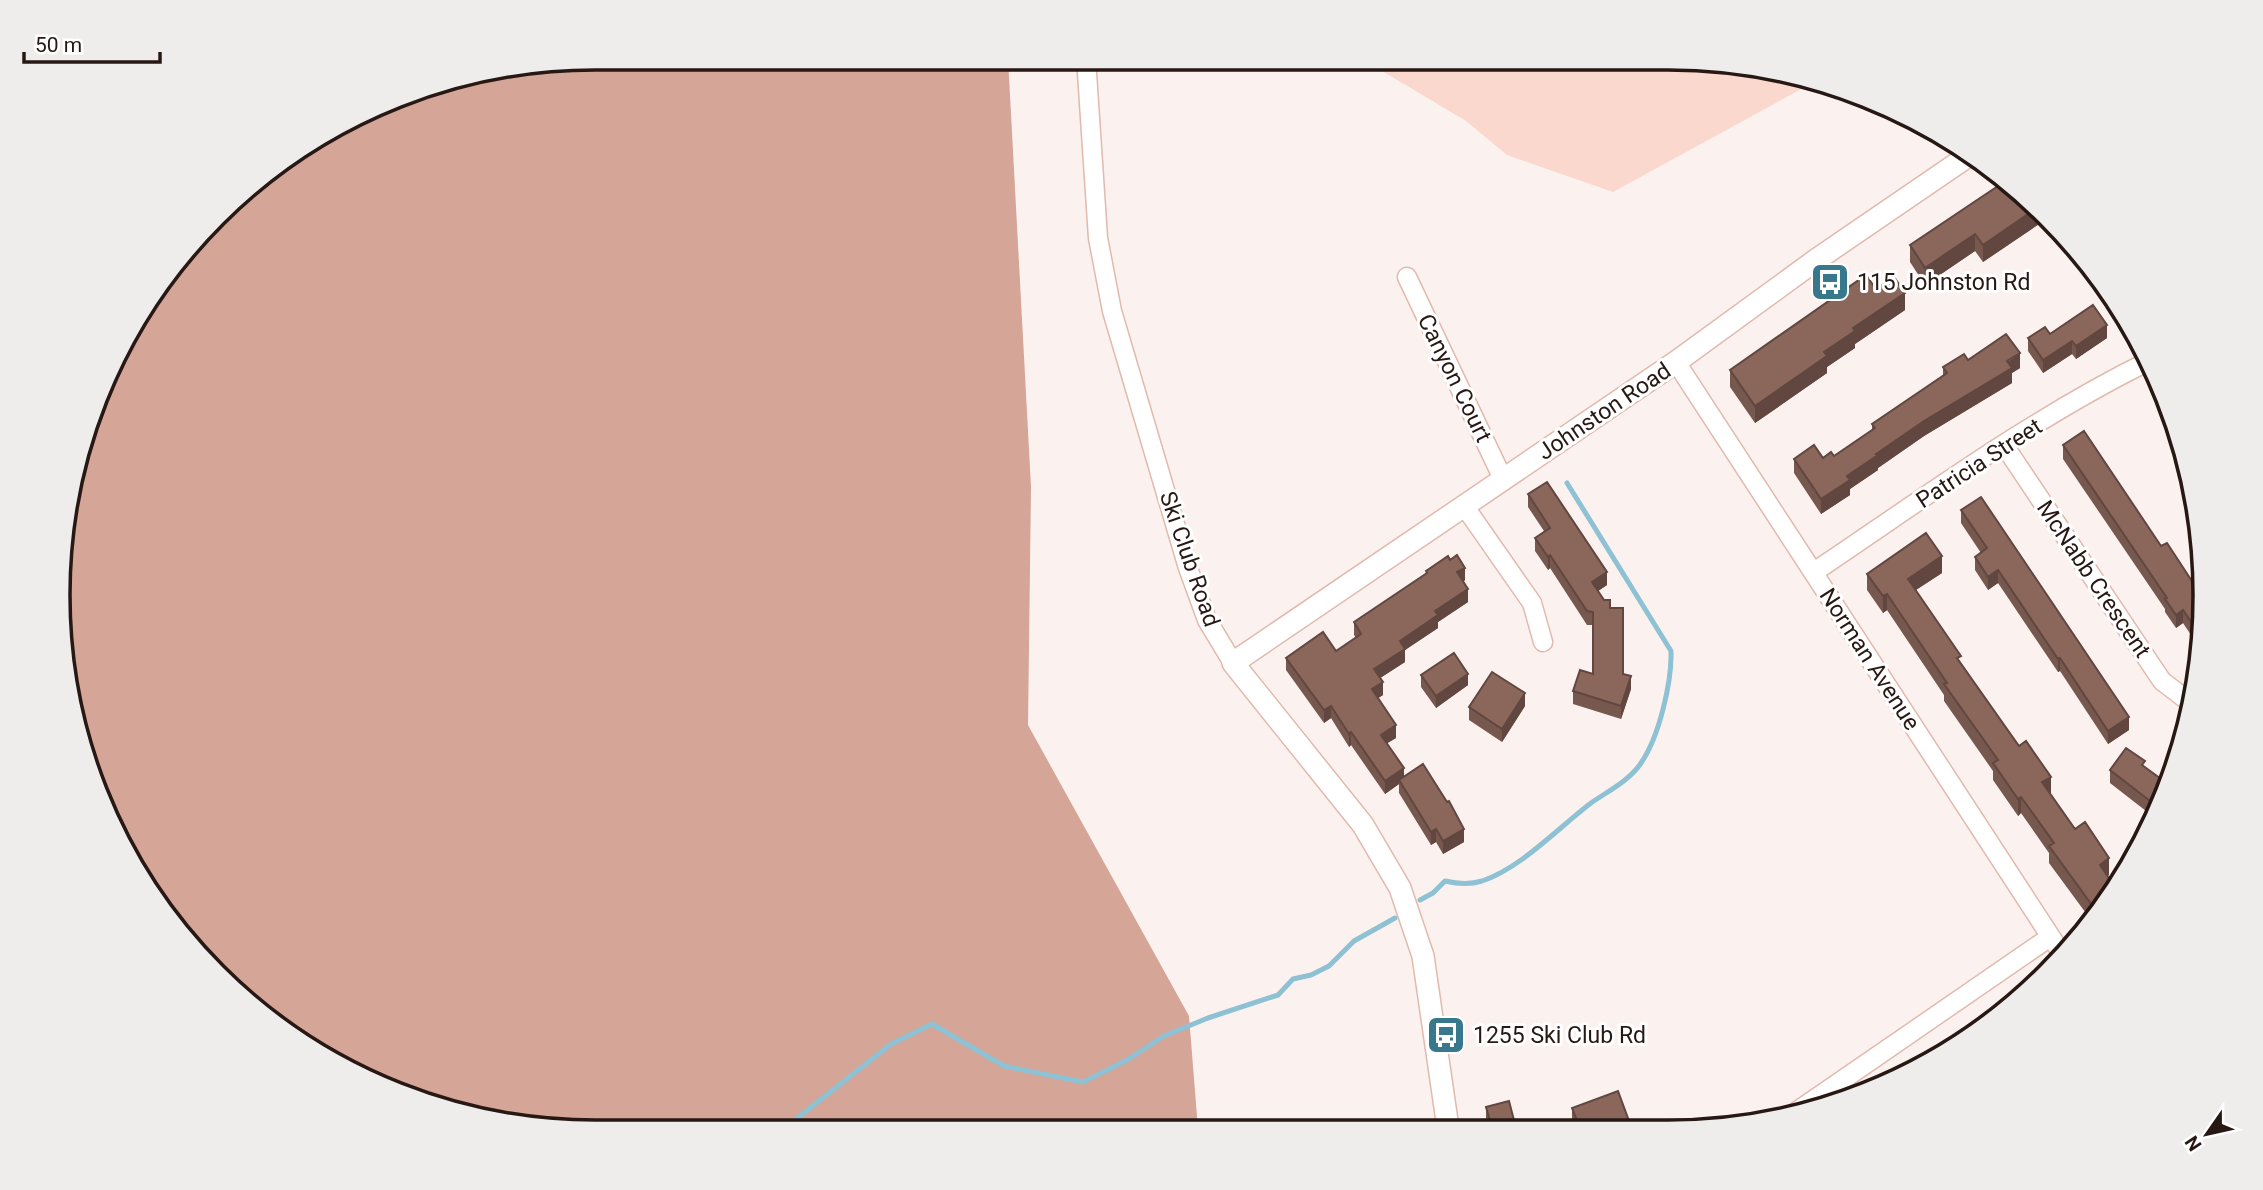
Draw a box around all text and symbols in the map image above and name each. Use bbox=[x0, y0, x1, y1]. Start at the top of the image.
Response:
scale bar bbox=[24, 21, 161, 65]
text: 50 m bbox=[35, 33, 82, 57]
bus stop icon: 115 Johnston Rd bbox=[1809, 261, 1851, 303]
place label: 115 Johnston Rd bbox=[1857, 269, 2031, 296]
street label: Canyon Court bbox=[1412, 310, 1497, 447]
street label: Johnston Road bbox=[1533, 357, 1676, 466]
street label: Patricia Street bbox=[1911, 413, 2047, 514]
street label: Ski Club Road bbox=[1154, 488, 1225, 630]
street label: McNabb Crescent bbox=[2031, 496, 2156, 663]
street label: Norman Avenue bbox=[1814, 583, 1925, 735]
bus stop icon: 1255 Ski Club Rd bbox=[1425, 1014, 1467, 1056]
place label: 1255 Ski Club Rd bbox=[1473, 1022, 1646, 1049]
north arrow bbox=[2172, 1099, 2242, 1169]
text: N bbox=[2180, 1131, 2207, 1155]

